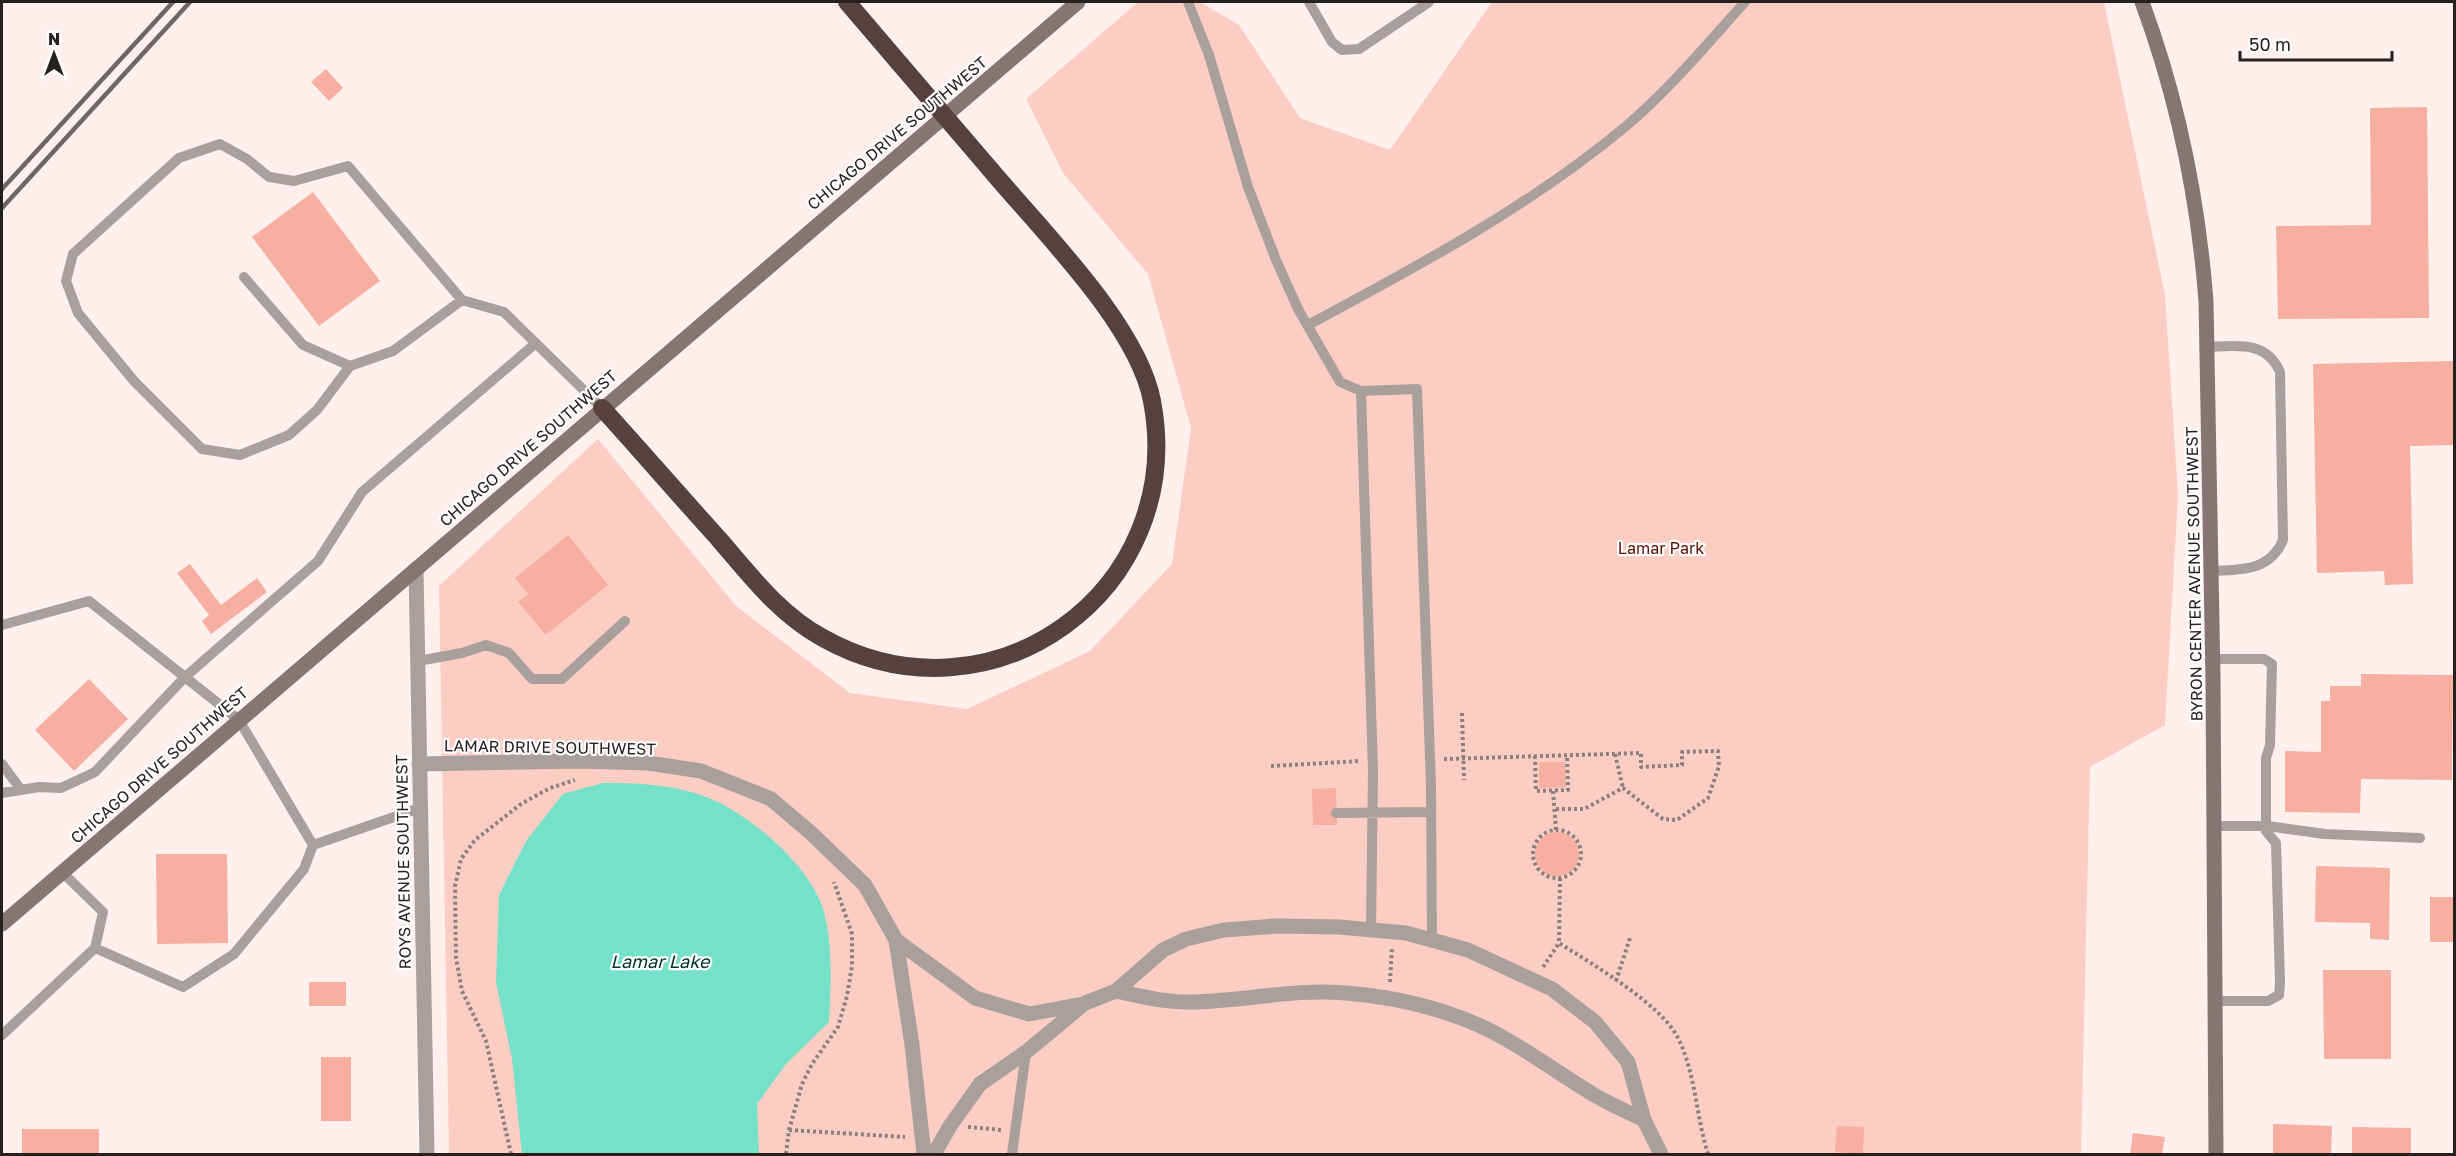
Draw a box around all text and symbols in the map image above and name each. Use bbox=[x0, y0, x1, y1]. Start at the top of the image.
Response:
north arrow bbox=[24, 24, 84, 84]
scale bar bbox=[2240, 24, 2392, 62]
text: N bbox=[48, 29, 60, 49]
text: 50 m bbox=[2249, 33, 2291, 55]
street label: CHICAGO DRIVE SOUTHWEST bbox=[803, 52, 991, 214]
street label: CHICAGO DRIVE SOUTHWEST bbox=[435, 365, 621, 531]
street label: BYRON CENTER AVENUE SOUTHWEST bbox=[2181, 426, 2207, 722]
park label: Lamar Park bbox=[1618, 538, 1704, 558]
street label: CHICAGO DRIVE SOUTHWEST bbox=[66, 682, 252, 848]
street label: LAMAR DRIVE SOUTHWEST bbox=[444, 735, 656, 759]
street label: ROYS AVENUE SOUTHWEST bbox=[391, 754, 415, 970]
water label: Lamar Lake bbox=[610, 950, 711, 972]

